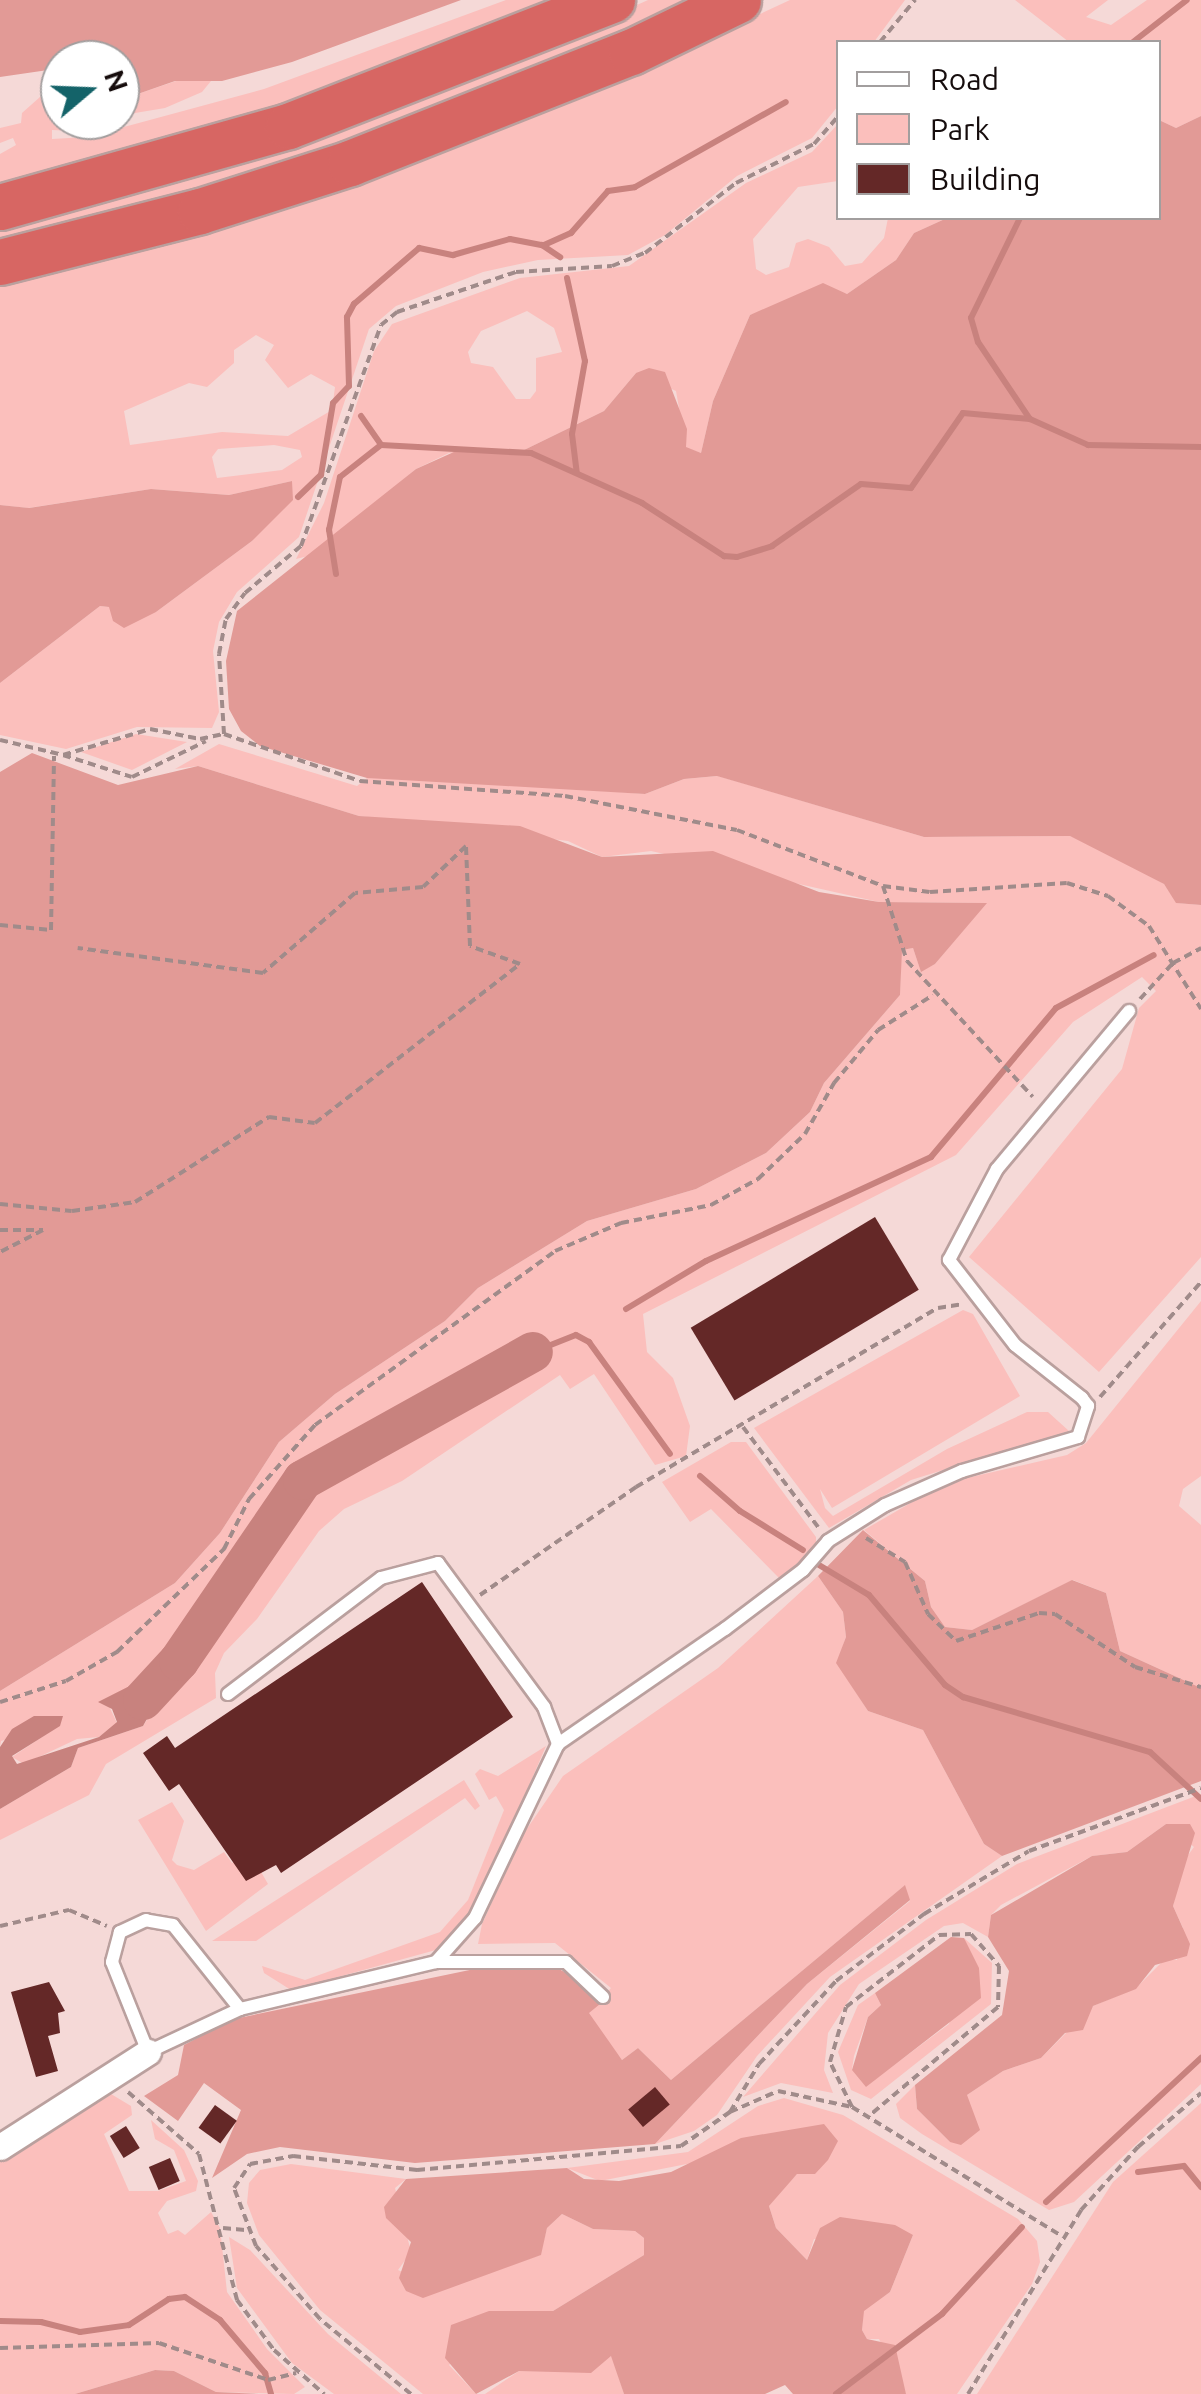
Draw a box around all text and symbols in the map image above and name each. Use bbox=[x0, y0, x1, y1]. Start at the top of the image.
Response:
north arrow bbox=[40, 40, 140, 140]
legend bbox=[836, 40, 1161, 220]
text: Road bbox=[930, 62, 999, 96]
text: N bbox=[99, 66, 135, 96]
text: Park bbox=[930, 112, 990, 146]
text: Building bbox=[930, 162, 1041, 196]

